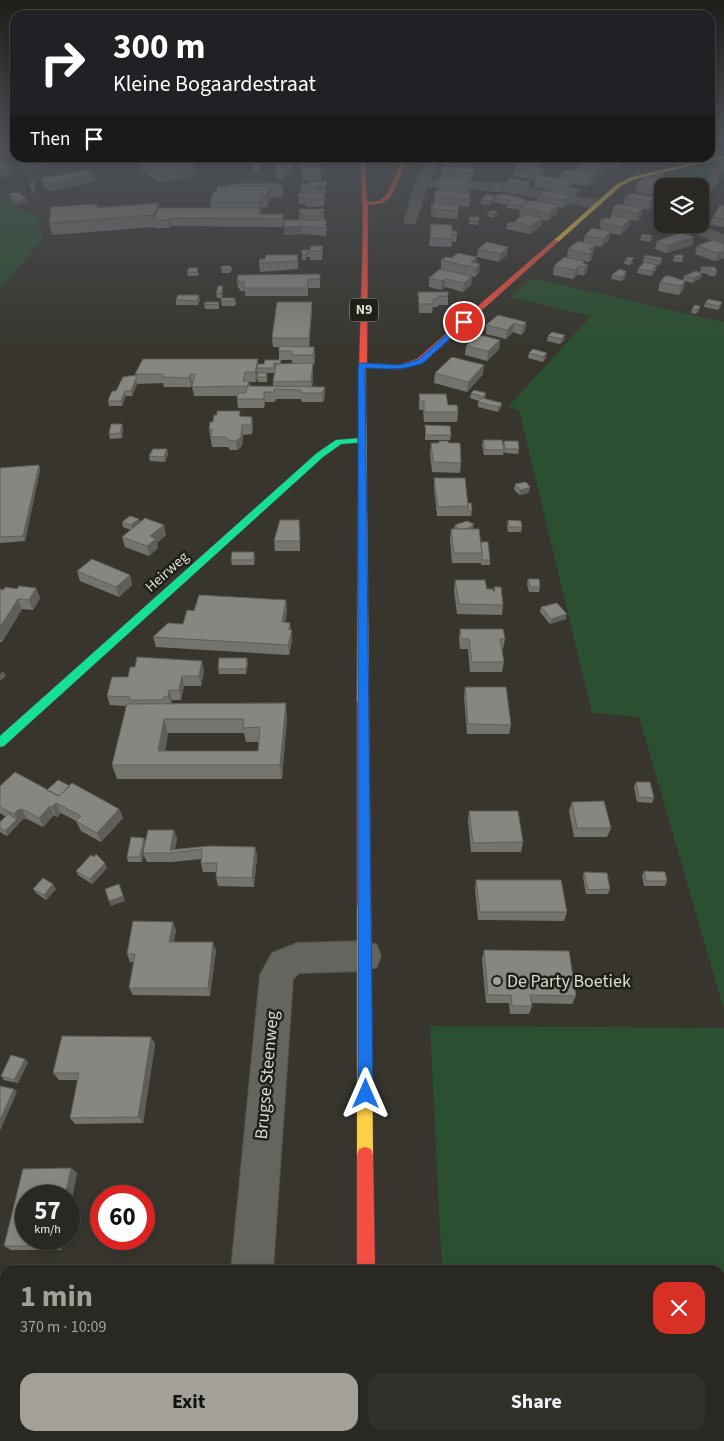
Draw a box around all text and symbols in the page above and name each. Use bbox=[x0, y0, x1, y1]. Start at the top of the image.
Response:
text: 300 m bbox=[113, 22, 205, 72]
icon: right bbox=[30, 30, 95, 95]
text: Kleine Bogaardestraat bbox=[113, 68, 316, 100]
icon: arrive bbox=[80, 125, 108, 153]
text: Then bbox=[30, 126, 70, 153]
map controls bbox=[654, 178, 709, 233]
button: layers bbox=[654, 178, 709, 233]
road number: N9 bbox=[350, 298, 378, 322]
pin bbox=[443, 301, 485, 343]
icon: arrive bbox=[450, 308, 478, 336]
street label: Heirweg bbox=[141, 547, 194, 597]
place label: De Party Boetiek bbox=[507, 969, 631, 994]
marker: De Party Boetiek bbox=[491, 975, 503, 987]
street label: Brugse Steenweg bbox=[249, 1010, 285, 1140]
position arrow bbox=[339, 1067, 391, 1119]
speed limit sign: 60 bbox=[90, 1185, 155, 1250]
text: 57 bbox=[34, 1193, 61, 1229]
text: km/h bbox=[34, 1221, 61, 1238]
text: 1 min bbox=[20, 1275, 93, 1318]
button: close bbox=[653, 1282, 705, 1334]
text: 370 m · 10:09 bbox=[20, 1316, 107, 1338]
button: Exit bbox=[20, 1373, 358, 1431]
button: Share bbox=[368, 1373, 705, 1431]

